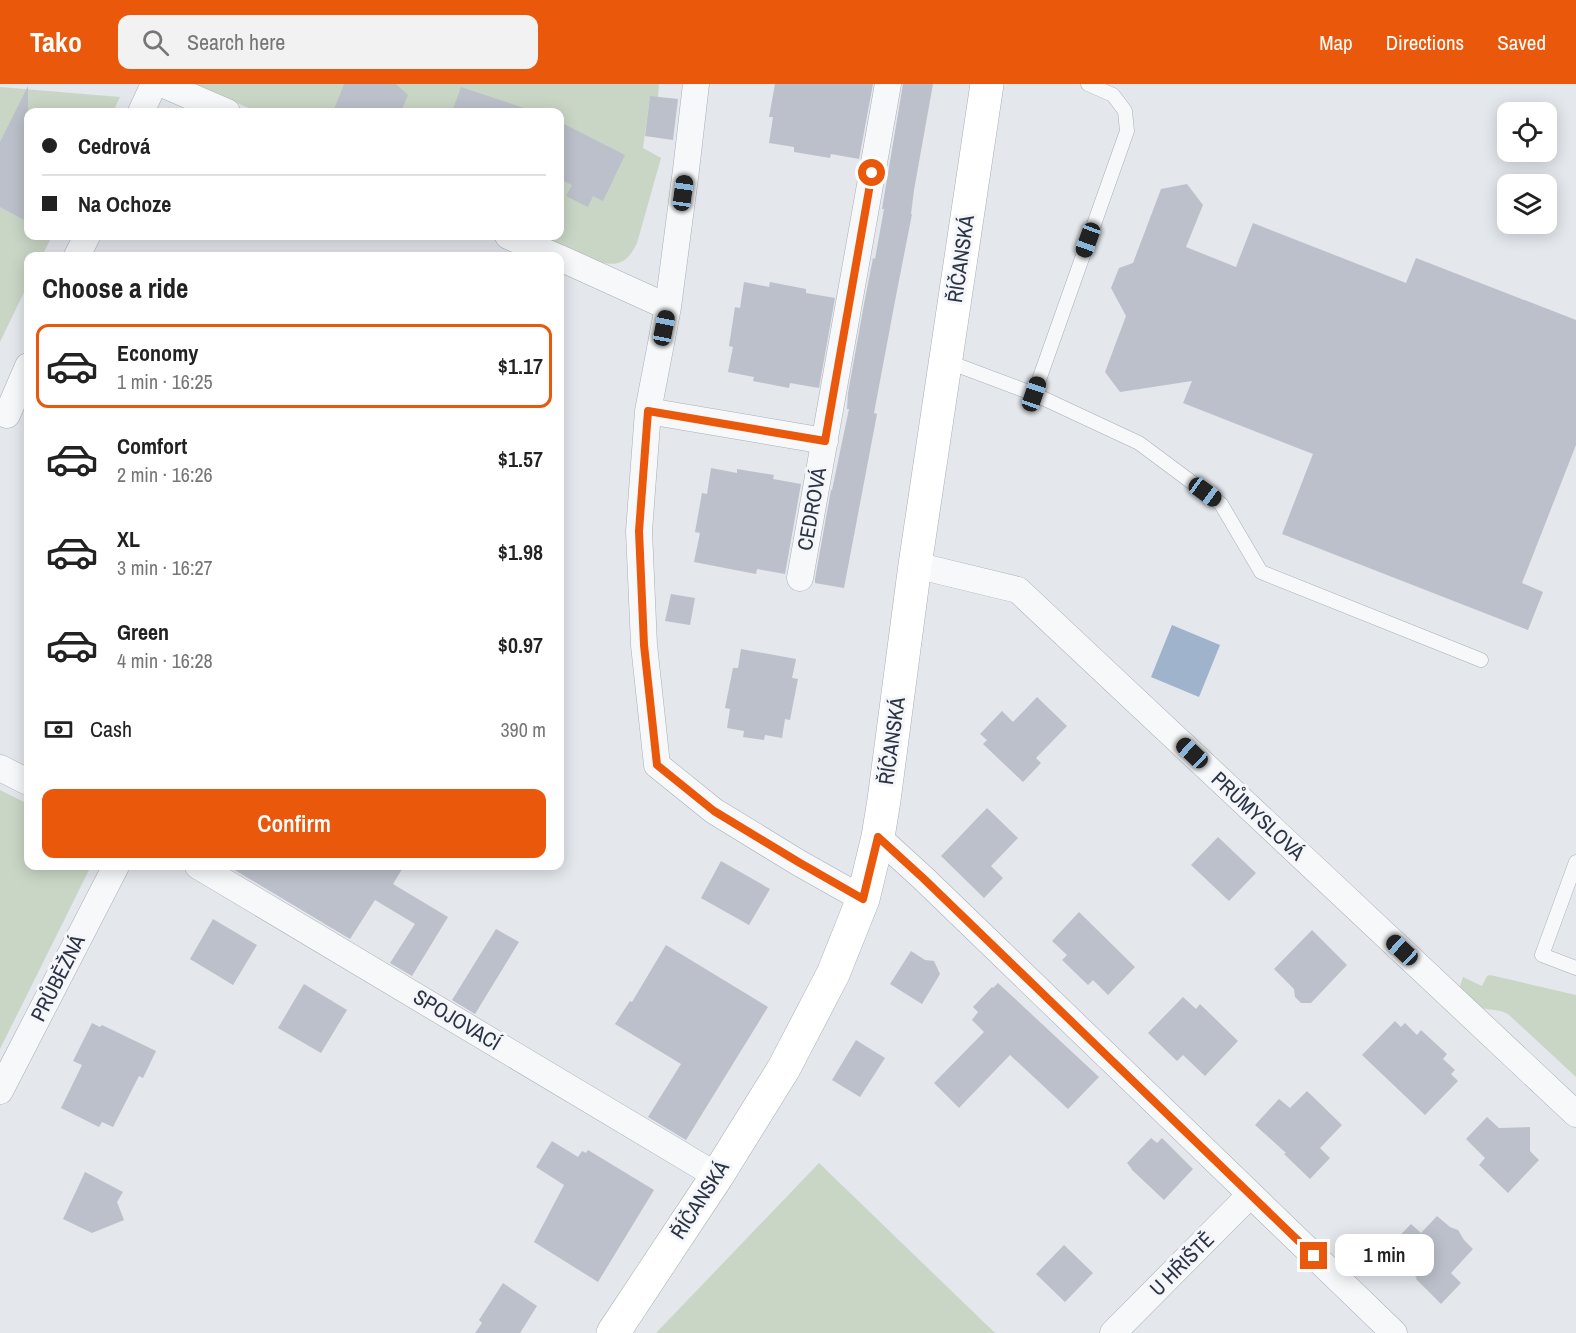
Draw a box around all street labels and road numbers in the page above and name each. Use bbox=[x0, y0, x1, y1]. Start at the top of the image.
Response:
street label: ŘÍČANSKÁ bbox=[940, 213, 981, 305]
street label: CEDROVÁ bbox=[790, 465, 833, 553]
street label: ŘÍČANSKÁ bbox=[871, 695, 912, 787]
street label: PRŮMYSLOVÁ bbox=[1205, 765, 1312, 867]
street label: PRŮBĚŽNÁ bbox=[23, 929, 92, 1026]
street label: SPOJOVACÍ bbox=[408, 982, 507, 1057]
street label: ŘÍČANSKÁ bbox=[663, 1154, 736, 1245]
street label: U HŘIŠTĚ bbox=[1143, 1225, 1220, 1302]

